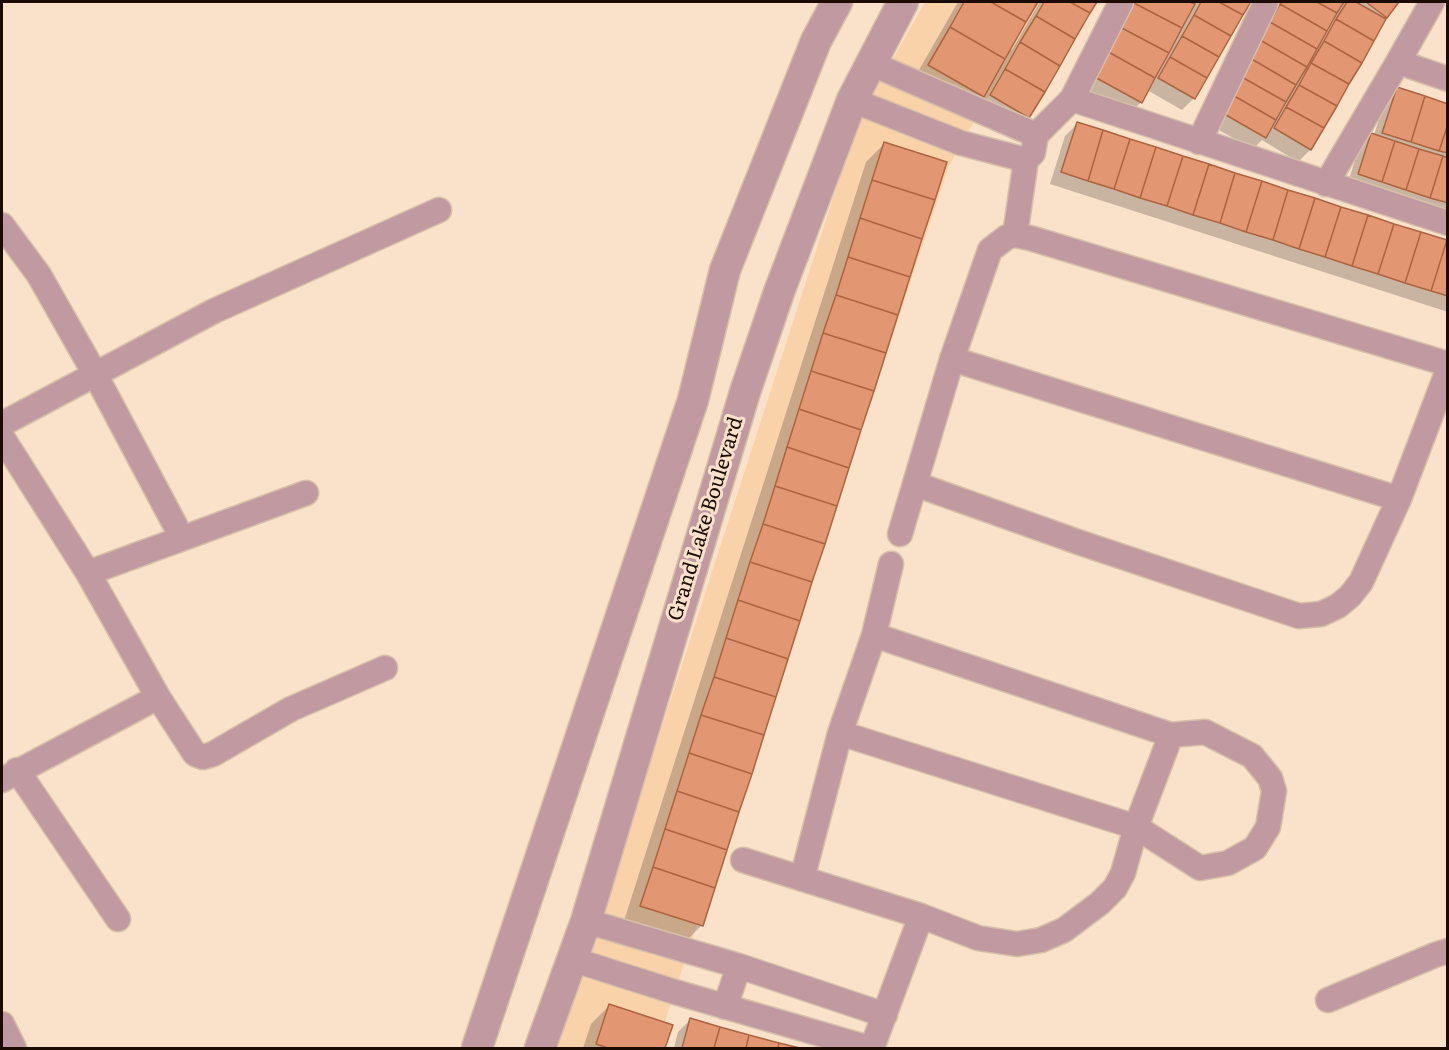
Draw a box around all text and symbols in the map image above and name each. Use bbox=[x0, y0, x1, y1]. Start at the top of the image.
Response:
street label: Grand Lake Boulevard bbox=[664, 414, 748, 624]

